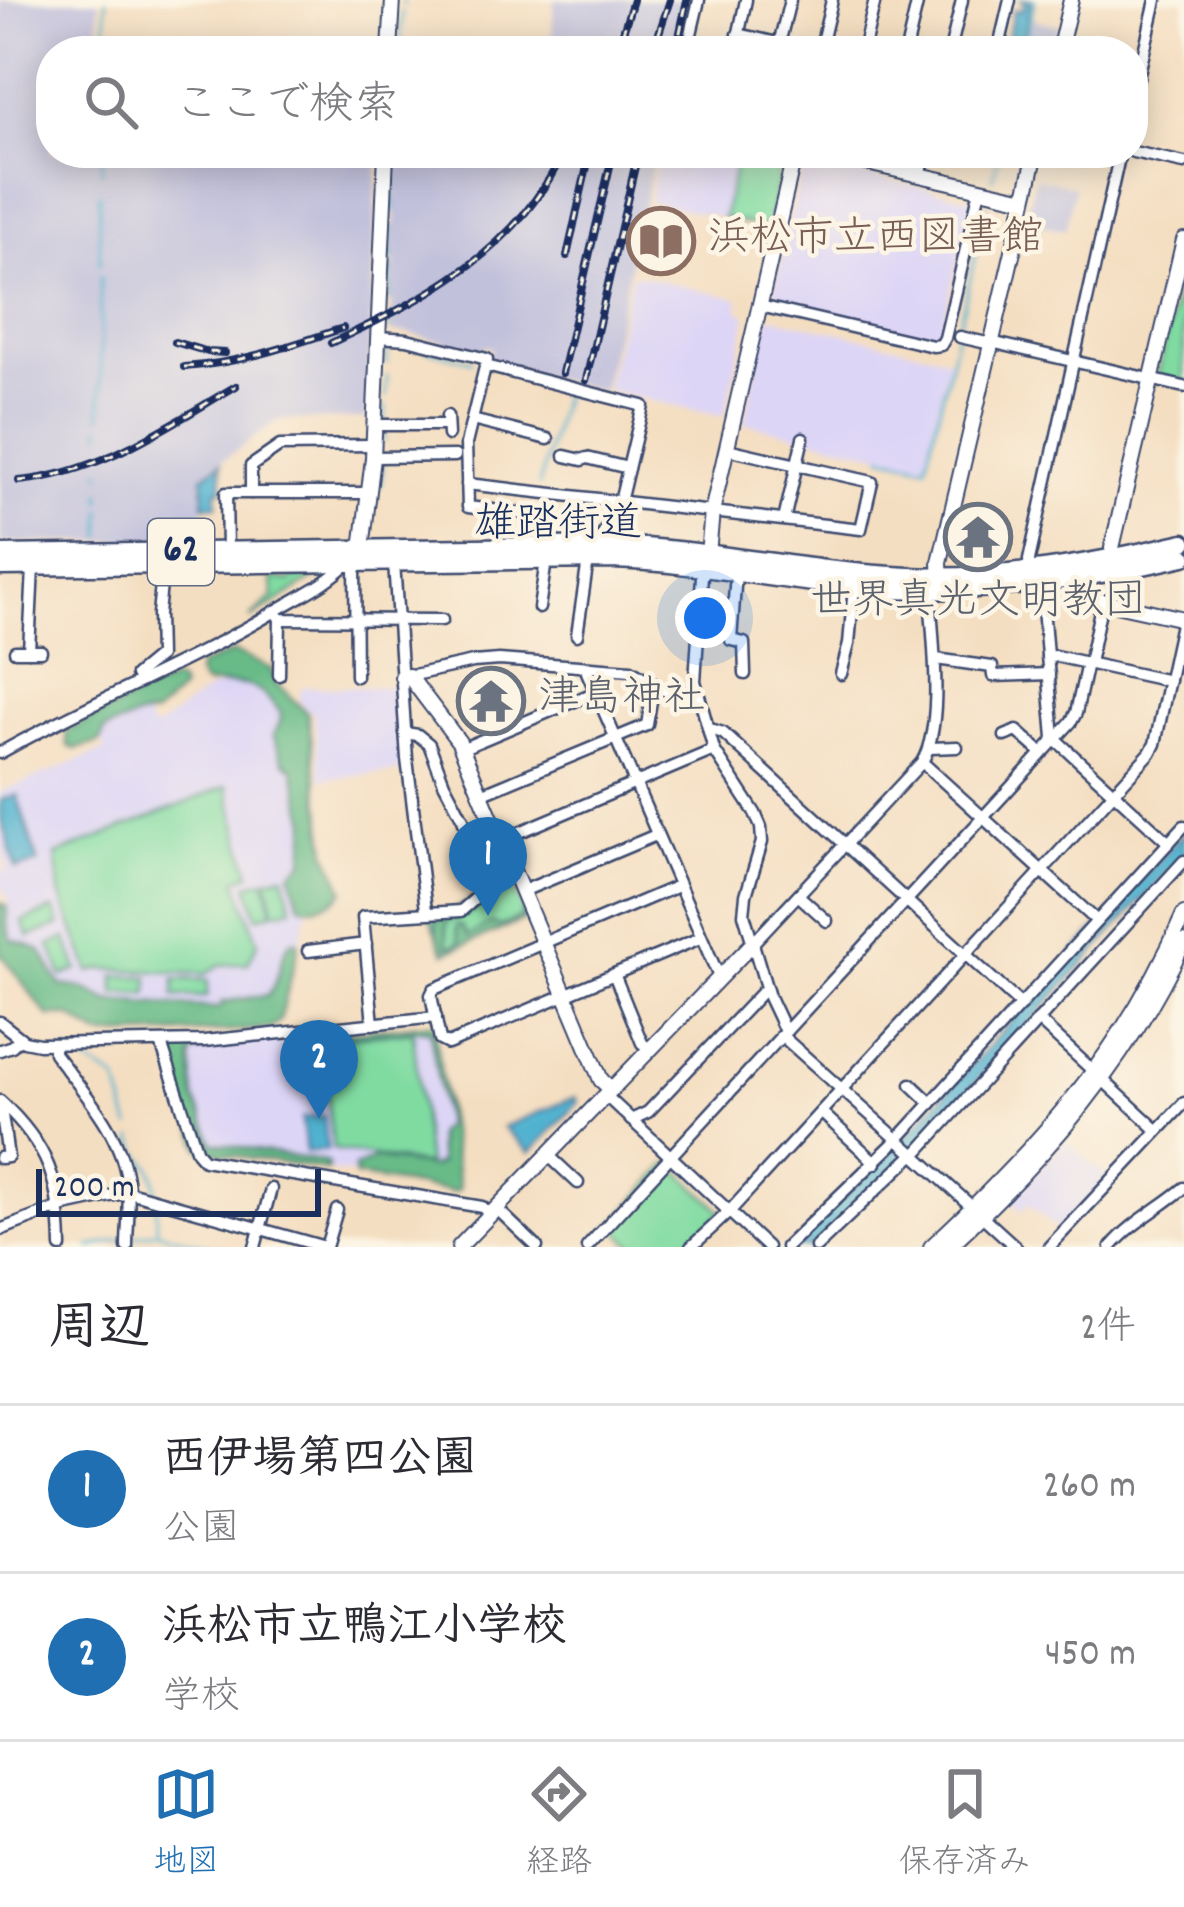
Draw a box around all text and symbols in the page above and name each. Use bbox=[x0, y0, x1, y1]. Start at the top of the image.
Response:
search box bbox=[36, 36, 1148, 168]
icon: search bbox=[78, 69, 144, 135]
text: ここで検索 bbox=[174, 76, 399, 140]
library icon: 浜松市立西図書館 bbox=[626, 206, 696, 276]
place label: 浜松市立西図書館 bbox=[708, 211, 1044, 271]
street label: 雄踏街道 bbox=[474, 497, 642, 557]
temple icon: 世界真光文明教団 bbox=[943, 502, 1013, 572]
road number: 62 bbox=[148, 519, 214, 585]
place label: 世界真光文明教団 bbox=[810, 574, 1146, 634]
your location bbox=[675, 588, 735, 648]
temple icon: 津島神社 bbox=[456, 666, 526, 736]
place label: 津島神社 bbox=[538, 671, 706, 731]
pin: 1 bbox=[449, 817, 527, 916]
pin: 2 bbox=[280, 1020, 358, 1119]
scale bar bbox=[36, 1163, 321, 1216]
text: 200 m bbox=[54, 1166, 135, 1213]
text: 周辺 bbox=[48, 1296, 150, 1368]
text: 2件 bbox=[1080, 1303, 1136, 1358]
text: 西伊場第四公園 bbox=[162, 1430, 477, 1494]
text: 1 bbox=[83, 1461, 91, 1516]
text: 260 m bbox=[1043, 1461, 1136, 1516]
text: 公園 bbox=[162, 1504, 240, 1559]
text: 浜松市立鴨江小学校 bbox=[162, 1598, 567, 1662]
text: 2 bbox=[78, 1629, 96, 1684]
text: 450 m bbox=[1045, 1629, 1136, 1684]
text: 学校 bbox=[162, 1672, 240, 1727]
tab: 地図 bbox=[153, 1761, 219, 1888]
tab: 経路 bbox=[526, 1761, 592, 1888]
tab: 保存済み bbox=[899, 1761, 1031, 1888]

